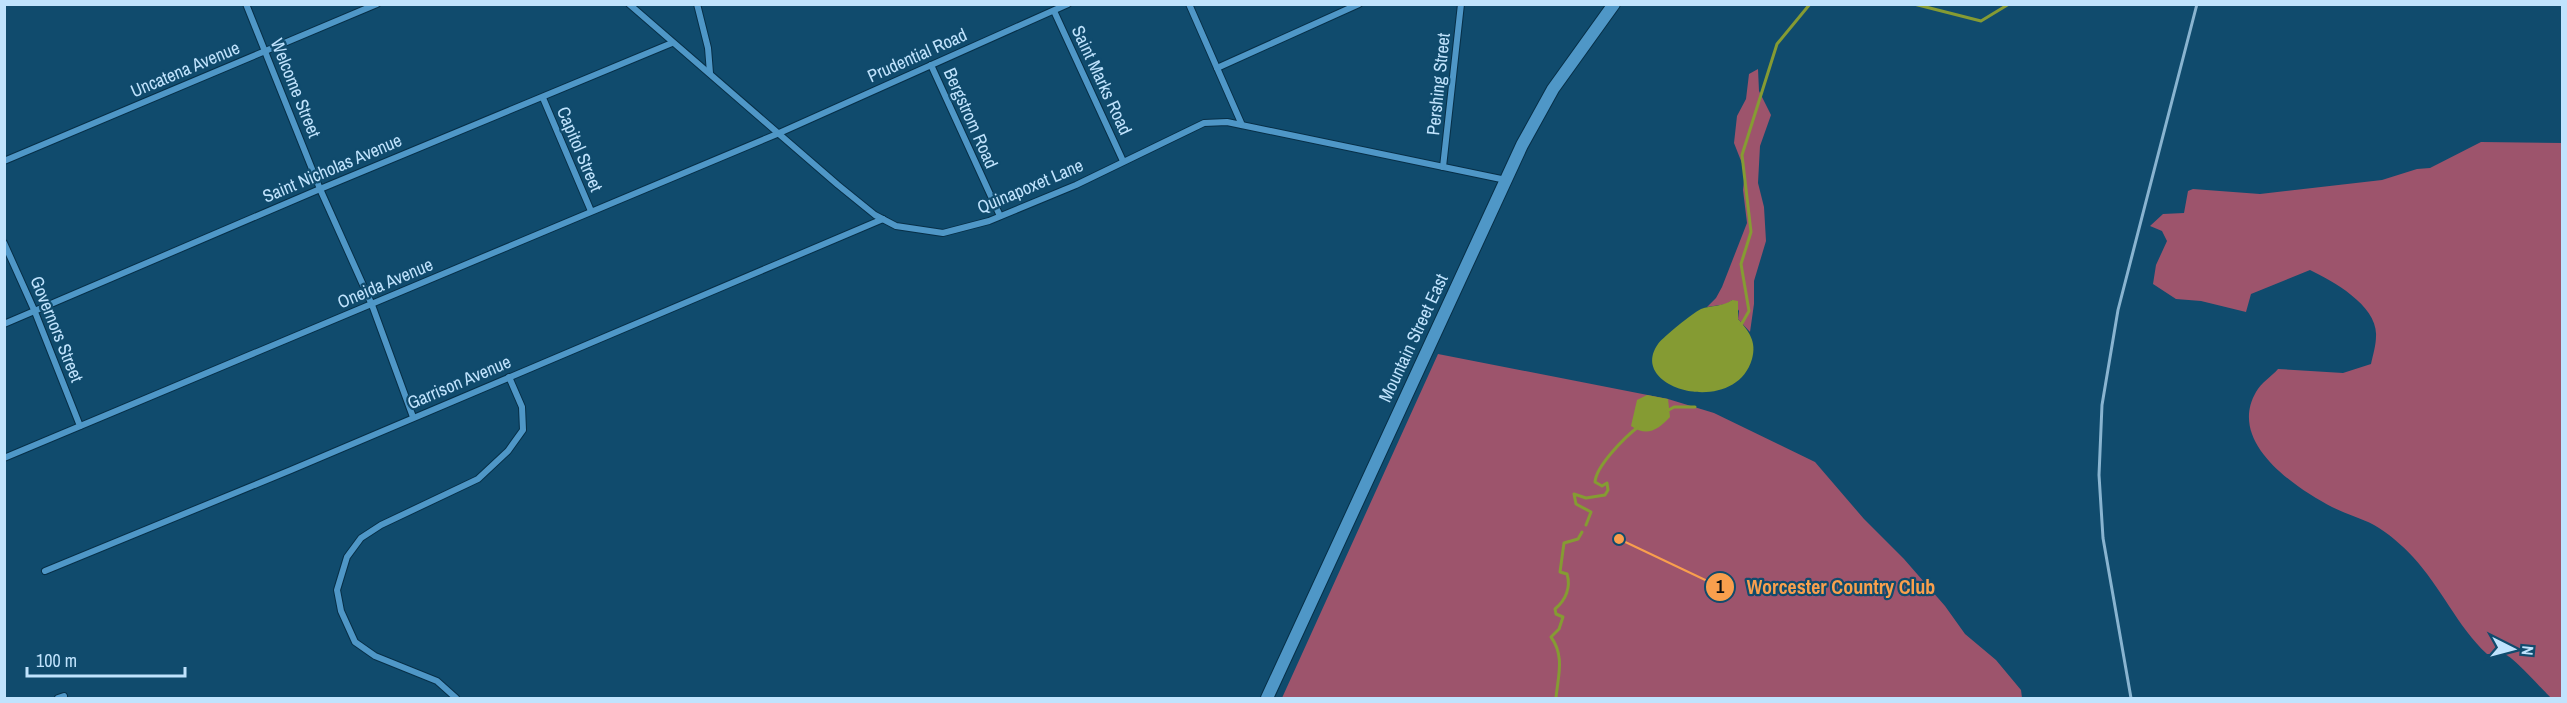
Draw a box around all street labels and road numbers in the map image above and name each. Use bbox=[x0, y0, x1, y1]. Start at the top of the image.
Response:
street label: Saint Marks Road bbox=[1066, 21, 1138, 139]
street label: Prudential Road bbox=[863, 22, 971, 88]
street label: Pershing Street bbox=[1420, 32, 1456, 136]
street label: Uncatena Avenue bbox=[127, 35, 243, 103]
street label: Welcome Street bbox=[265, 35, 327, 141]
street label: Bergstrom Road bbox=[938, 64, 1004, 172]
street label: Capitol Street bbox=[551, 103, 609, 195]
street label: Saint Nicholas Avenue bbox=[258, 127, 406, 209]
street label: Quinapoxet Lane bbox=[973, 152, 1087, 220]
street label: Oneida Avenue bbox=[333, 252, 437, 314]
street label: Mountain Street East bbox=[1372, 270, 1454, 406]
street label: Governors Street bbox=[24, 272, 90, 386]
street label: Garrison Avenue bbox=[403, 349, 515, 415]

